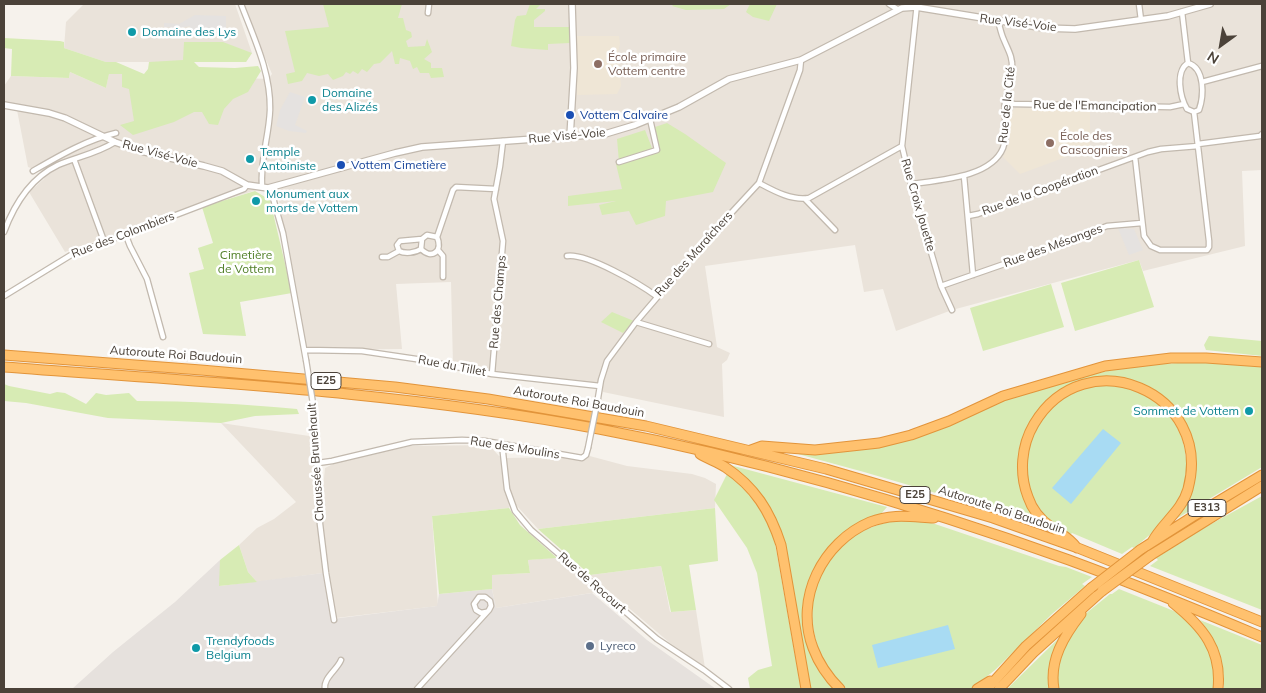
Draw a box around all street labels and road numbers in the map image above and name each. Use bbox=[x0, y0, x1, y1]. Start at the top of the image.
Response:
street label: Rue Visé-Voie bbox=[979, 11, 1057, 35]
street label: Rue de la Cité bbox=[996, 66, 1018, 144]
street label: Rue de l'Emancipation bbox=[1033, 98, 1157, 114]
street label: Rue Visé-Voie bbox=[528, 125, 606, 147]
street label: Rue Visé-Voie bbox=[121, 137, 199, 171]
street label: Rue Croix Jouette bbox=[898, 157, 938, 253]
street label: Rue de la Coopération bbox=[980, 163, 1100, 219]
street label: Rue des Colombiers bbox=[69, 209, 177, 261]
street label: Rue des Maraîchers bbox=[652, 209, 736, 299]
street label: Rue des Mésanges bbox=[1001, 221, 1105, 271]
street label: Rue des Champs bbox=[487, 255, 509, 349]
street label: Autoroute Roi Baudouin bbox=[109, 343, 243, 367]
street label: Rue du Tillet bbox=[417, 352, 487, 380]
road number: E25 bbox=[311, 372, 341, 390]
street label: Autoroute Roi Baudouin bbox=[512, 383, 646, 421]
street label: Chaussée Brunehault bbox=[305, 402, 327, 522]
street label: Rue des Moulins bbox=[469, 434, 561, 462]
street label: Autoroute Roi Baudouin bbox=[937, 483, 1067, 537]
road number: E25 bbox=[900, 486, 930, 504]
road number: E313 bbox=[1188, 499, 1226, 516]
street label: Rue de Rocourt bbox=[555, 550, 629, 616]

